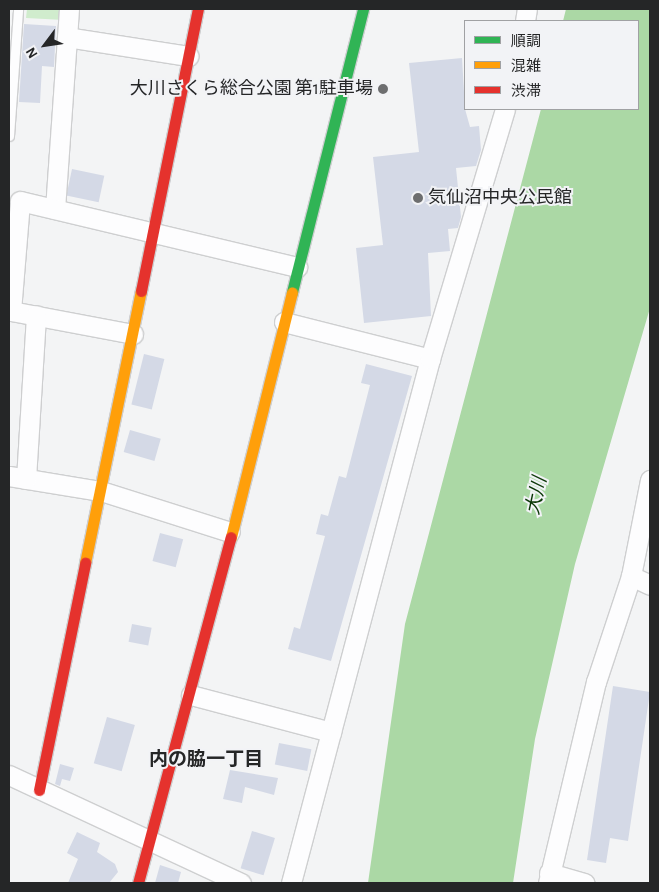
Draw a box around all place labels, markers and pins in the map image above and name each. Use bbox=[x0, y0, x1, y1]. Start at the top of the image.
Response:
place label: 大川さくら総合公園 第1駐車場 bbox=[130, 78, 373, 100]
marker: 大川さくら総合公園 第1駐車場 bbox=[377, 83, 389, 95]
place label: 気仙沼中央公民館 bbox=[428, 187, 572, 209]
marker: 気仙沼中央公民館 bbox=[412, 192, 424, 204]

